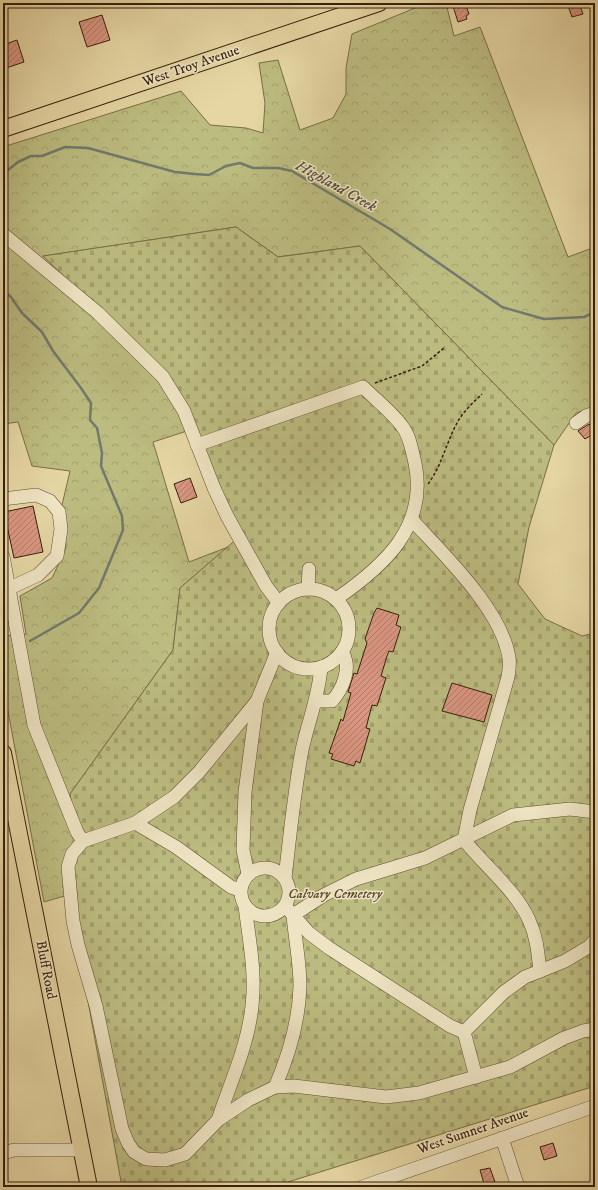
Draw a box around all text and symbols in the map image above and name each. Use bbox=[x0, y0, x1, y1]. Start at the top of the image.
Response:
street label: West Troy Avenue bbox=[139, 41, 242, 91]
water label: Highland Creek bbox=[291, 155, 380, 216]
park label: Calvary Cemetery bbox=[288, 885, 384, 903]
street label: Bluff Road bbox=[31, 939, 61, 1001]
street label: West Sumner Avenue bbox=[414, 1103, 531, 1159]

